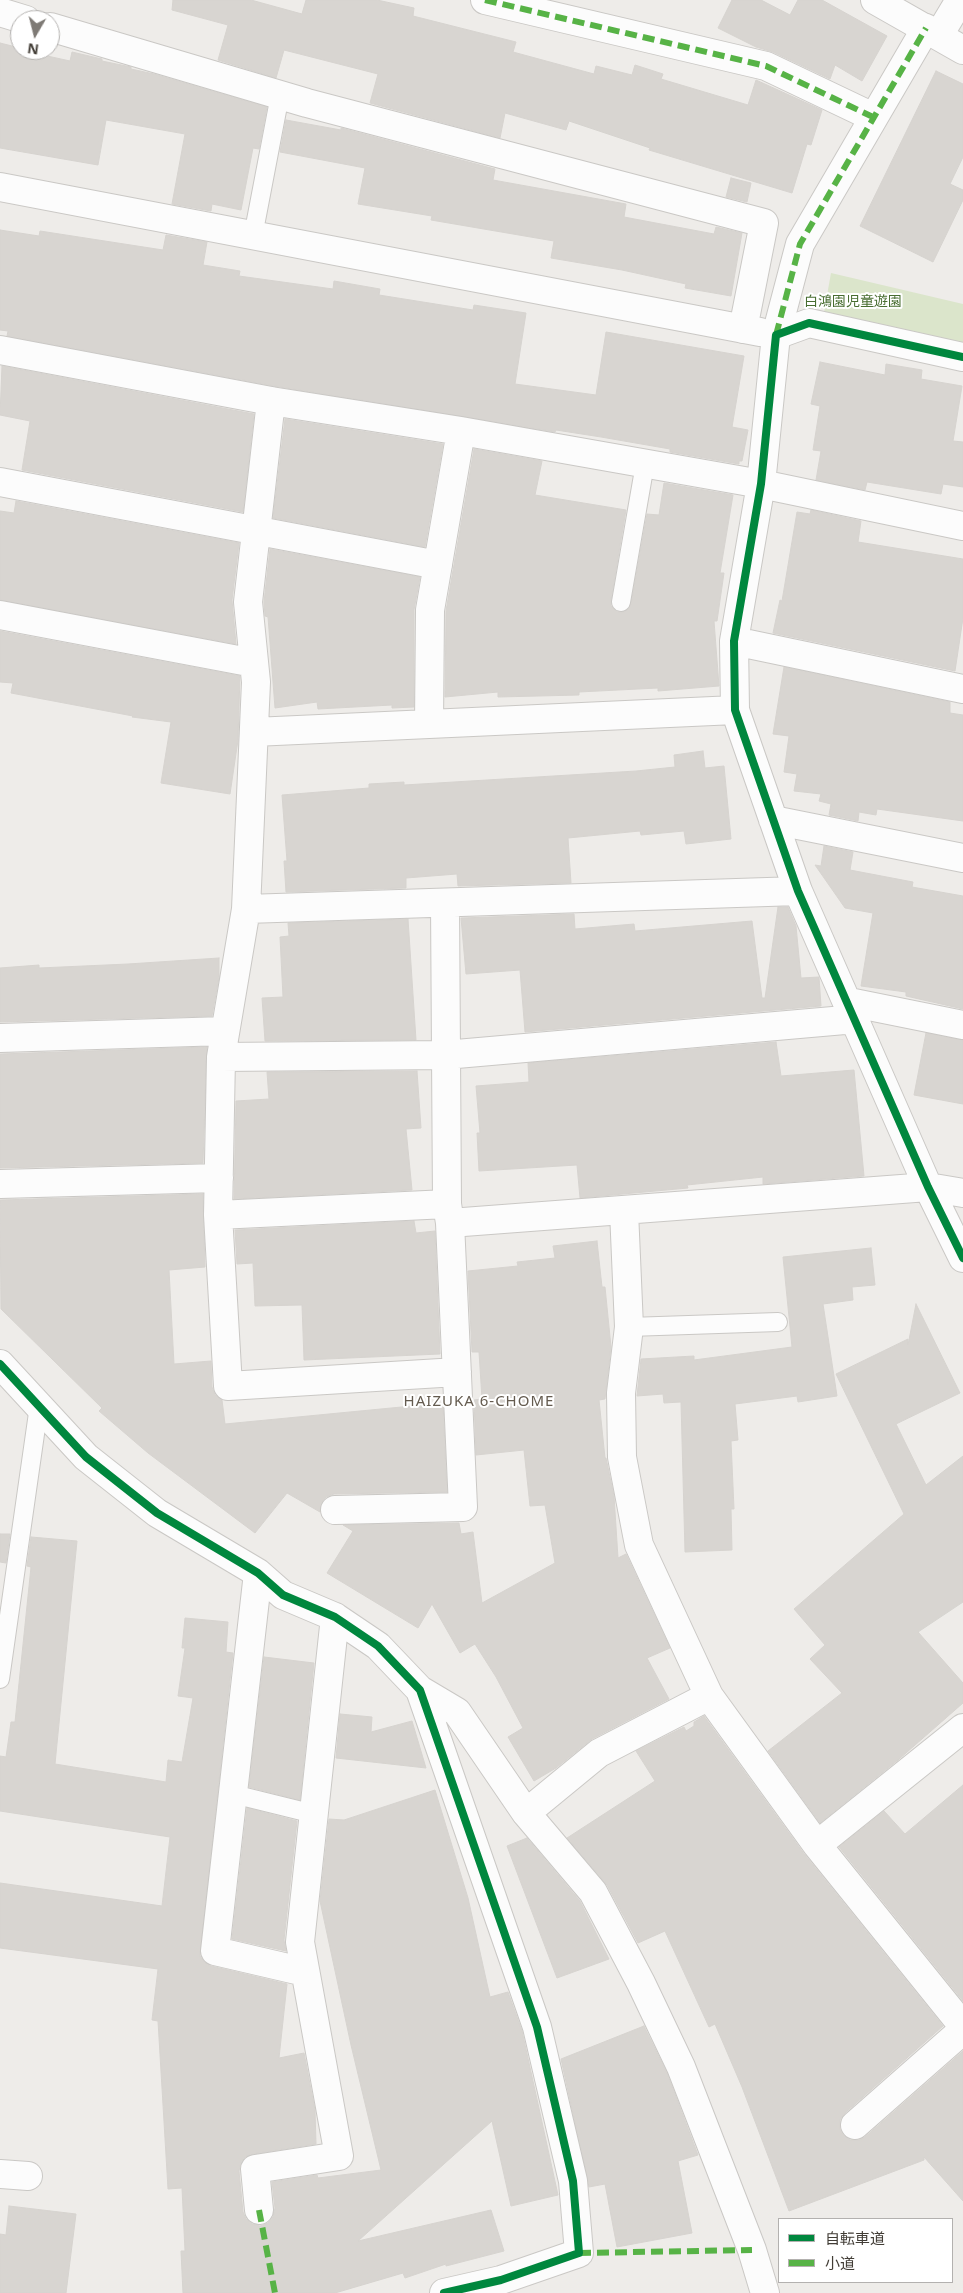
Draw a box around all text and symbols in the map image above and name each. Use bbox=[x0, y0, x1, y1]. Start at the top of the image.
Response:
north arrow bbox=[10, 10, 60, 60]
text: N bbox=[26, 39, 40, 60]
park label: 白鴻園児童遊園 bbox=[804, 294, 902, 310]
district label: HAIZUKA 6-CHOME bbox=[402, 1393, 556, 1411]
legend bbox=[778, 2218, 953, 2283]
text: 自転車道 bbox=[825, 2228, 885, 2248]
text: 小道 bbox=[825, 2253, 855, 2273]

